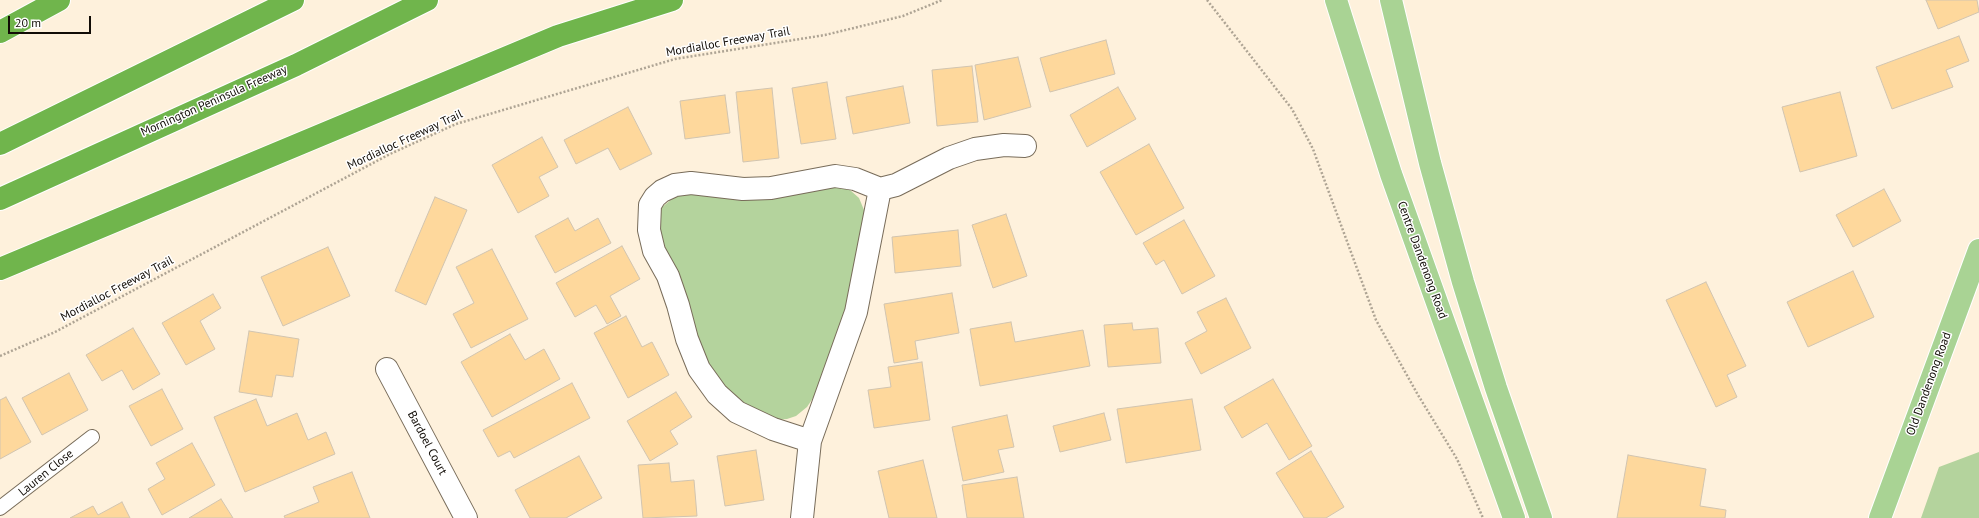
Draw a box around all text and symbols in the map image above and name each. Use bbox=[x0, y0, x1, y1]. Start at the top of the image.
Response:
scale bar bbox=[10, 8, 93, 34]
text: 20 m bbox=[15, 15, 41, 30]
street label: Mordialloc Freeway Trail bbox=[665, 24, 791, 60]
street label: Mornington Peninsula Freeway bbox=[139, 62, 289, 140]
street label: Mordialloc Freeway Trail bbox=[345, 107, 465, 173]
street label: Centre Dandenong Road bbox=[1394, 199, 1450, 321]
street label: Mordialloc Freeway Trail bbox=[58, 253, 176, 325]
street label: Old Dandenong Road bbox=[1904, 330, 1954, 438]
street label: Bardoel Court bbox=[404, 408, 450, 478]
street label: Lauren Close bbox=[16, 447, 76, 499]

